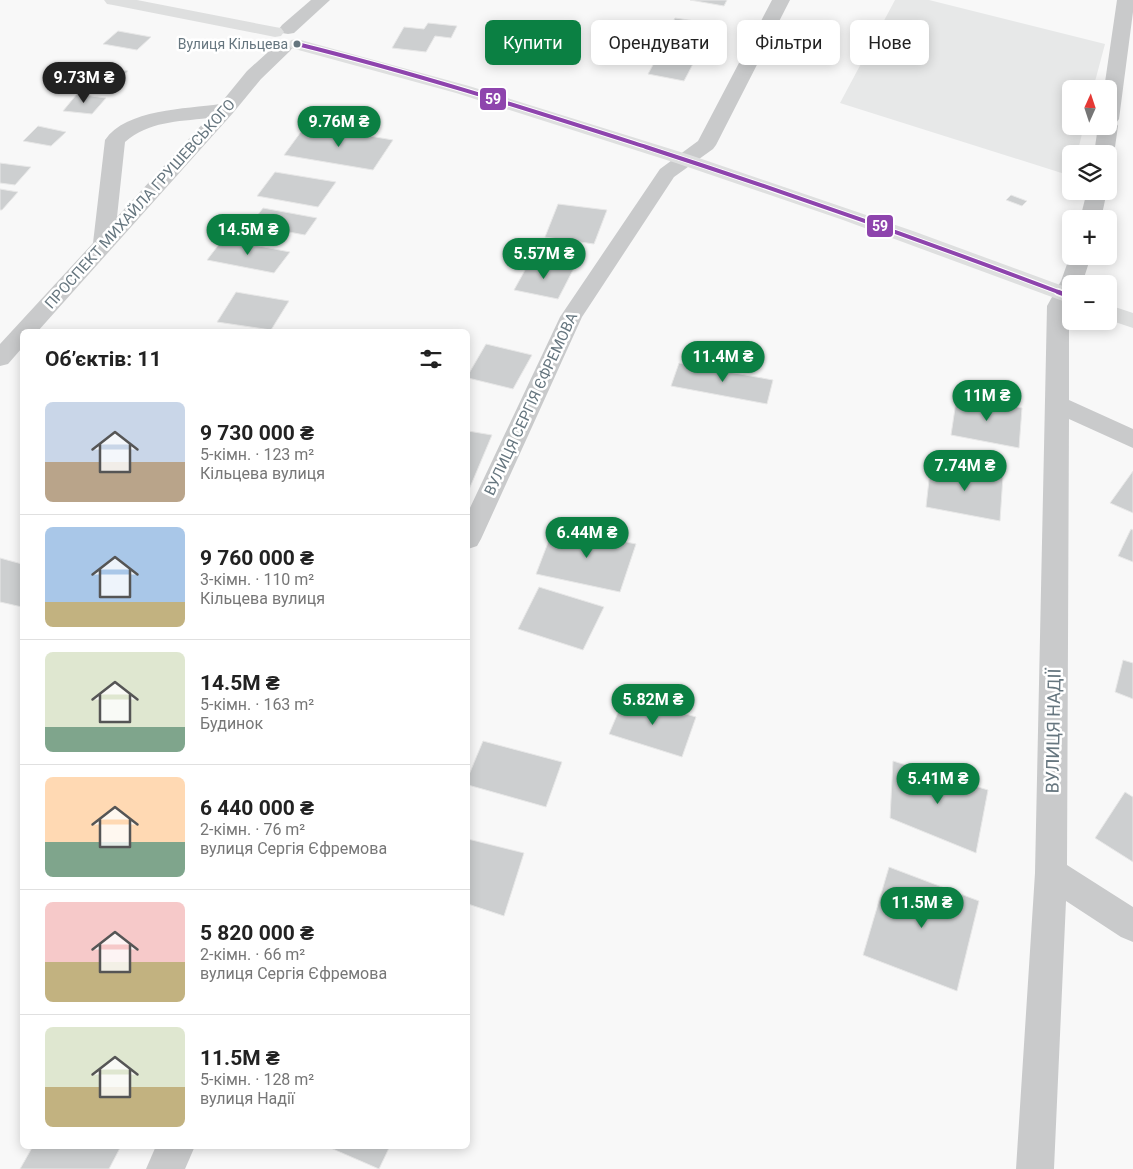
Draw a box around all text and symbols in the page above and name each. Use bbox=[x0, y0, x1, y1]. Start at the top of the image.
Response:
chip: Купити bbox=[485, 20, 581, 65]
chip: Орендувати bbox=[591, 20, 727, 65]
chip: Фільтри bbox=[737, 20, 840, 65]
chip: Нове bbox=[850, 20, 929, 65]
place label: Вулиця Кільцева bbox=[178, 36, 288, 52]
marker: Вулиця Кільцева bbox=[292, 39, 302, 49]
pin: 9.73M ₴ bbox=[38, 62, 130, 104]
text: 9.73M ₴ bbox=[54, 68, 114, 87]
north arrow bbox=[1062, 80, 1118, 135]
map controls bbox=[1062, 80, 1117, 330]
line badge: 59 bbox=[479, 87, 507, 111]
text: 59 bbox=[485, 91, 501, 107]
street label: ПРОСПЕКТ МИХАЙЛА ГРУШЕВСЬКОГО bbox=[41, 95, 239, 313]
pin: 9.76M ₴ bbox=[293, 106, 385, 148]
text: 9.76M ₴ bbox=[309, 112, 369, 131]
button: layers bbox=[1062, 145, 1117, 200]
button: + bbox=[1062, 210, 1117, 265]
pin: 14.5M ₴ bbox=[202, 214, 294, 256]
line badge: 59 bbox=[866, 214, 894, 238]
text: 59 bbox=[872, 218, 888, 234]
text: 14.5M ₴ bbox=[218, 220, 278, 239]
pin: 5.57M ₴ bbox=[498, 238, 590, 280]
text: 5.57M ₴ bbox=[514, 244, 574, 263]
button: − bbox=[1062, 275, 1117, 330]
street label: ВУЛИЦЯ СЕРГІЯ ЄФРЕМОВА bbox=[481, 310, 581, 498]
pin: 11.4M ₴ bbox=[677, 340, 769, 383]
icon: filters bbox=[417, 345, 445, 373]
text: Об’єктів: 11 bbox=[45, 347, 161, 371]
text: 11.4M ₴ bbox=[693, 347, 753, 366]
pin: 11M ₴ bbox=[952, 380, 1022, 422]
text: 11M ₴ bbox=[963, 386, 1011, 405]
text: 9 730 000 ₴ bbox=[200, 421, 314, 445]
icon: home bbox=[85, 422, 145, 482]
text: 5-кімн. · 123 m² bbox=[200, 445, 314, 464]
pin: 7.74M ₴ bbox=[919, 450, 1011, 492]
text: 7.74M ₴ bbox=[935, 456, 995, 475]
text: Кільцева вулиця bbox=[200, 464, 325, 483]
pin: 6.44M ₴ bbox=[541, 516, 633, 559]
text: 6.44M ₴ bbox=[557, 523, 617, 542]
text: 9 760 000 ₴ bbox=[200, 546, 314, 570]
icon: home bbox=[85, 547, 145, 607]
text: 3-кімн. · 110 m² bbox=[200, 570, 314, 589]
text: Кільцева вулиця bbox=[200, 589, 325, 608]
street label: ВУЛИЦЯ НАДІЇ bbox=[1041, 667, 1065, 794]
text: 14.5M ₴ bbox=[200, 671, 280, 695]
icon: home bbox=[85, 672, 145, 732]
pin: 5.82M ₴ bbox=[607, 684, 699, 726]
text: 5.82M ₴ bbox=[623, 690, 683, 709]
text: 5-кімн. · 163 m² bbox=[200, 695, 314, 714]
text: Будинок bbox=[200, 714, 263, 733]
pin: 5.41M ₴ bbox=[892, 762, 984, 805]
text: 5.41M ₴ bbox=[908, 769, 968, 788]
text: 6 440 000 ₴ bbox=[200, 796, 314, 820]
icon: home bbox=[85, 797, 145, 857]
text: 2-кімн. · 76 m² bbox=[200, 820, 305, 839]
text: вулиця Сергія Єфремова bbox=[200, 839, 387, 858]
pin: 11.5M ₴ bbox=[876, 886, 968, 929]
text: 11.5M ₴ bbox=[892, 893, 952, 912]
text: 5 820 000 ₴ bbox=[200, 921, 314, 945]
icon: home bbox=[85, 922, 145, 982]
text: 2-кімн. · 66 m² bbox=[200, 945, 305, 964]
text: вулиця Сергія Єфремова bbox=[200, 964, 387, 983]
text: 11.5M ₴ bbox=[200, 1046, 280, 1070]
icon: home bbox=[85, 1047, 145, 1107]
text: 5-кімн. · 128 m² bbox=[200, 1070, 314, 1089]
text: вулиця Надії bbox=[200, 1089, 295, 1108]

